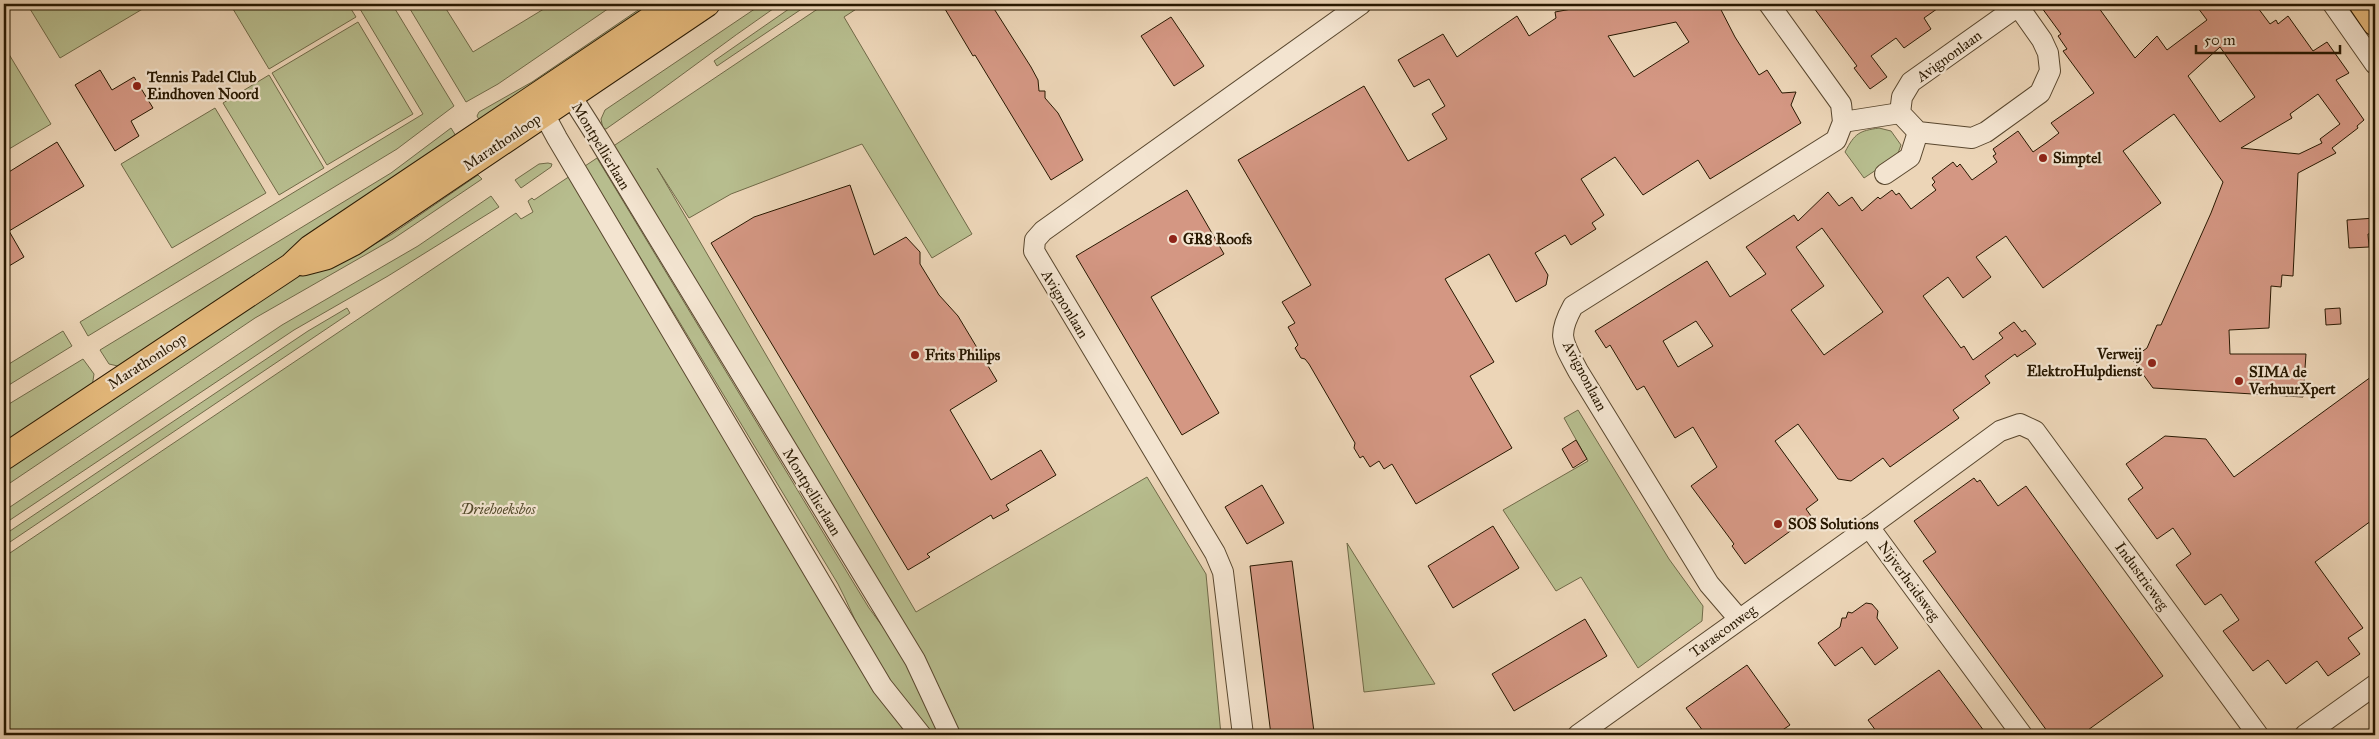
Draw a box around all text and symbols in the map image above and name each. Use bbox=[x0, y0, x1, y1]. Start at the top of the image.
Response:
scale bar bbox=[2196, 22, 2340, 54]
street label: Avignonlaan bbox=[1912, 26, 1985, 86]
text: 50 m bbox=[2204, 31, 2236, 49]
place label: Tennis Padel Club Eindhoven Noord bbox=[146, 68, 259, 103]
marker: Tennis Padel Club Eindhoven Noord bbox=[131, 80, 143, 92]
street label: Montpellierlaan bbox=[568, 99, 634, 193]
street label: Marathonloop bbox=[460, 109, 544, 175]
place label: Simptel bbox=[2053, 149, 2102, 168]
marker: Simptel bbox=[2037, 152, 2049, 164]
place label: GR8 Roofs bbox=[1183, 230, 1253, 248]
marker: GR8 Roofs bbox=[1167, 233, 1179, 245]
street label: Avignonlaan bbox=[1037, 266, 1092, 341]
street label: Marathonloop bbox=[104, 329, 190, 393]
street label: Avignonlaan bbox=[1559, 337, 1611, 414]
place label: Verweij ElektroHulpdienst bbox=[2027, 345, 2143, 381]
place label: Frits Philips bbox=[925, 346, 1001, 365]
marker: Frits Philips bbox=[909, 349, 921, 361]
marker: Verweij ElektroHulpdienst bbox=[2146, 357, 2158, 369]
place label: SIMA de VerhuurXpert bbox=[2248, 363, 2336, 399]
marker: SIMA de VerhuurXpert bbox=[2233, 375, 2245, 387]
street label: Montpellierlaan bbox=[779, 445, 845, 539]
park label: Driehoeksbos bbox=[460, 500, 536, 518]
place label: SOS Solutions bbox=[1788, 515, 1879, 533]
marker: SOS Solutions bbox=[1772, 518, 1784, 530]
street label: Nijverheidsweg bbox=[1874, 538, 1944, 625]
street label: Industrieweg bbox=[2111, 538, 2173, 614]
street label: Tarasconweg bbox=[1686, 600, 1761, 661]

